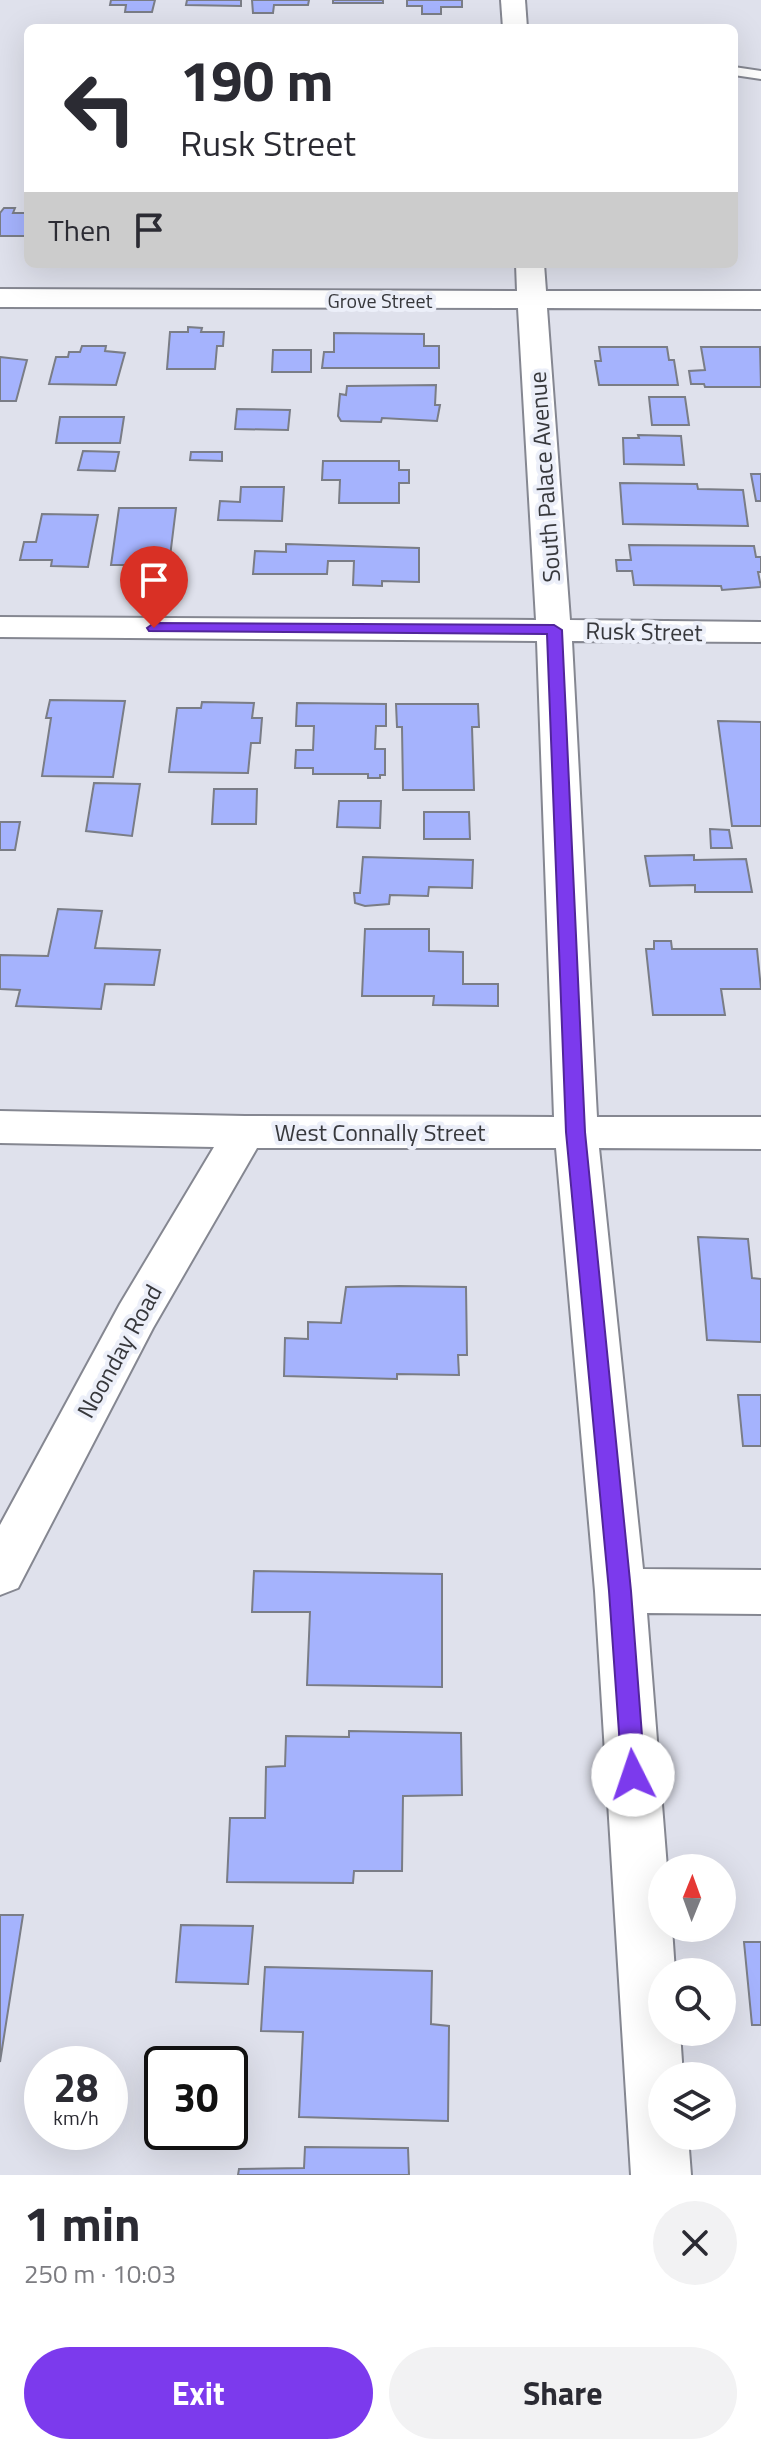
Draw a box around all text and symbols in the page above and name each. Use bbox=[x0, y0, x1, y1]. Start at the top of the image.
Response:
text: 190 m bbox=[180, 38, 333, 123]
icon: left bbox=[48, 56, 152, 160]
text: Rusk Street bbox=[180, 115, 356, 170]
text: Then bbox=[48, 207, 111, 253]
icon: arrive bbox=[127, 208, 171, 252]
street label: Grove Street bbox=[328, 285, 432, 316]
street label: South Palace Avenue bbox=[519, 370, 569, 584]
pin bbox=[120, 546, 188, 628]
icon: arrive bbox=[132, 558, 176, 602]
street label: Rusk Street bbox=[585, 612, 704, 650]
street label: West Connally Street bbox=[275, 1114, 486, 1150]
street label: Noonday Road bbox=[67, 1278, 171, 1424]
position arrow bbox=[591, 1733, 675, 1817]
north arrow bbox=[648, 1854, 736, 1942]
map controls bbox=[648, 1854, 736, 2150]
button: search bbox=[648, 1958, 736, 2046]
speed limit sign: 30 bbox=[144, 2046, 248, 2150]
text: 28 bbox=[54, 2057, 98, 2118]
button: layers bbox=[648, 2062, 736, 2150]
text: km/h bbox=[53, 2102, 99, 2133]
text: 1 min bbox=[24, 2187, 141, 2260]
button: close bbox=[653, 2201, 737, 2285]
text: 250 m · 10:03 bbox=[24, 2254, 176, 2293]
button: Exit bbox=[24, 2347, 373, 2439]
button: Share bbox=[389, 2347, 737, 2439]

